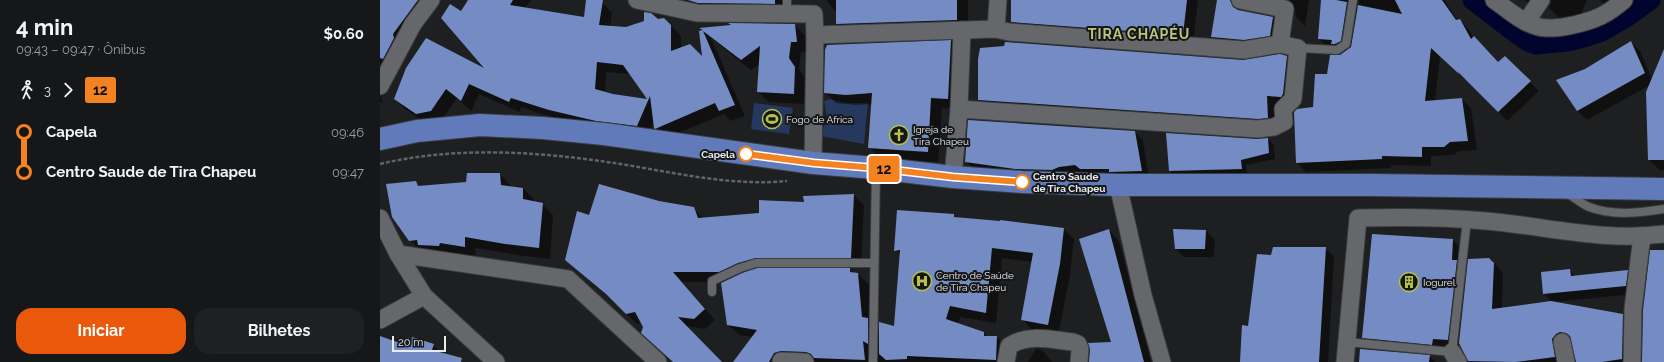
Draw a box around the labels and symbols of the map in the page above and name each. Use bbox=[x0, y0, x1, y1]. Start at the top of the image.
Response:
district label: TIRA CHAPÉU bbox=[1088, 25, 1190, 42]
sports icon: Fogo de Africa bbox=[761, 108, 783, 130]
place label: Fogo de Africa bbox=[786, 114, 853, 125]
church icon: Igreja de Tira Chapeu bbox=[888, 124, 910, 146]
place label: Igreja de Tira Chapeu bbox=[913, 124, 969, 147]
marker: Capela bbox=[738, 146, 754, 162]
place label: Capela bbox=[701, 149, 735, 160]
line badge: 12 bbox=[866, 156, 902, 182]
place label: Centro Saude de Tira Chapeu bbox=[1033, 171, 1105, 194]
marker: Centro Saude de Tira Chapeu bbox=[1014, 174, 1030, 190]
hospital icon: Centro de Saúde de Tira Chapeu bbox=[911, 270, 933, 292]
place label: Centro de Saúde de Tira Chapeu bbox=[936, 270, 1014, 293]
building icon: Iogurel bbox=[1398, 271, 1420, 293]
place label: Iogurel bbox=[1423, 277, 1456, 288]
scale bar bbox=[392, 334, 446, 353]

